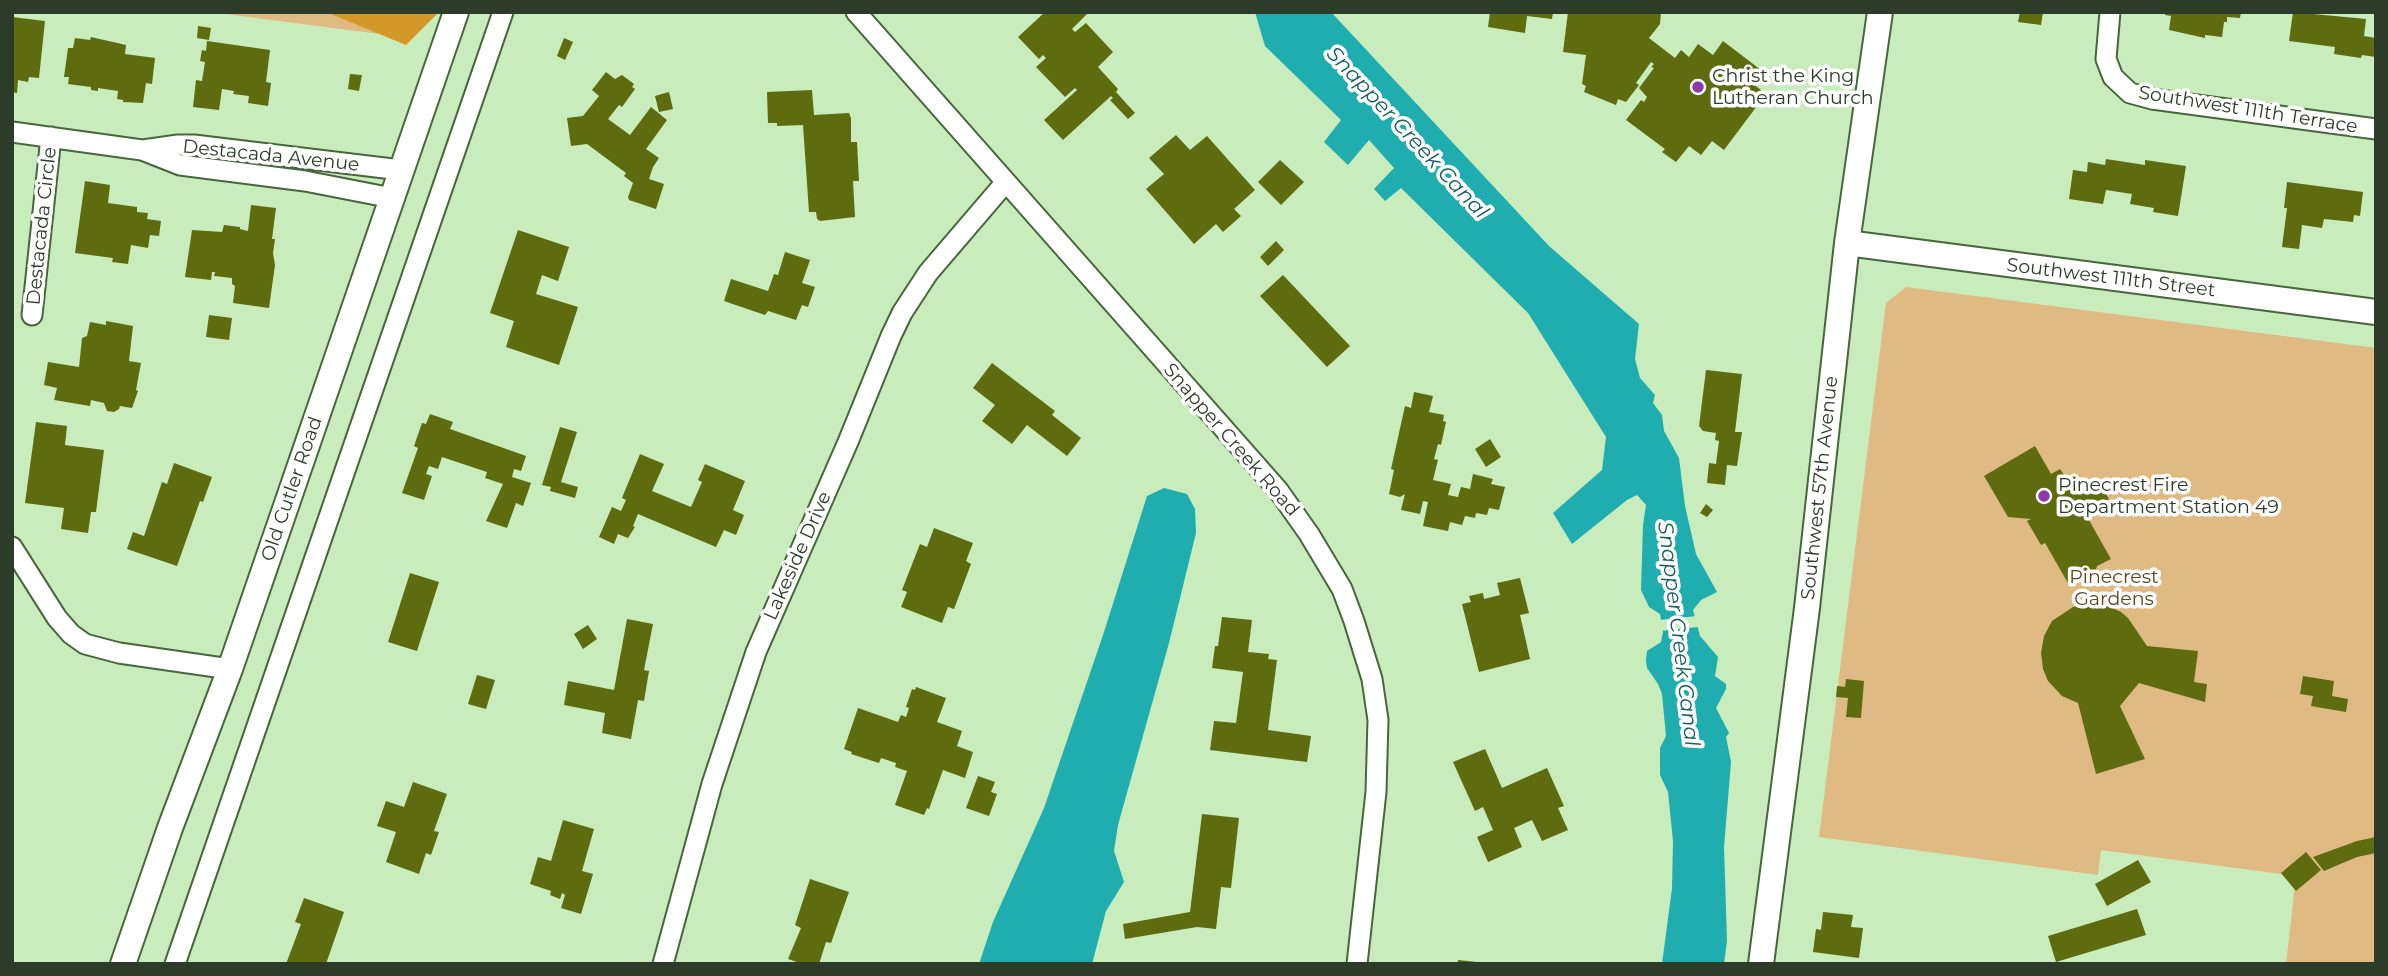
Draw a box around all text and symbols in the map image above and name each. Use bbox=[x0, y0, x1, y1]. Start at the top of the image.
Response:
water label: Snapper Creek Canal bbox=[1321, 42, 1493, 224]
place label: Christ the King Lutheran Church bbox=[1712, 65, 1874, 109]
marker: Christ the King Lutheran Church bbox=[1690, 79, 1706, 95]
street label: Southwest 111th Terrace bbox=[2137, 81, 2359, 139]
street label: Destacada Avenue bbox=[181, 135, 361, 177]
street label: Destacada Circle bbox=[22, 146, 62, 306]
street label: Southwest 111th Street bbox=[2005, 254, 2217, 302]
street label: Snapper Creek Road bbox=[1158, 359, 1304, 521]
street label: Southwest 57th Avenue bbox=[1797, 375, 1843, 601]
street label: Old Cutler Road bbox=[257, 414, 327, 564]
place label: Pinecrest Fire Department Station 49 bbox=[2058, 474, 2279, 518]
street label: Lakeside Drive bbox=[759, 488, 837, 624]
marker: Pinecrest Fire Department Station 49 bbox=[2036, 488, 2052, 504]
water label: Snapper Creek Canal bbox=[1652, 520, 1704, 748]
park label: Pinecrest Gardens bbox=[2069, 566, 2159, 610]

